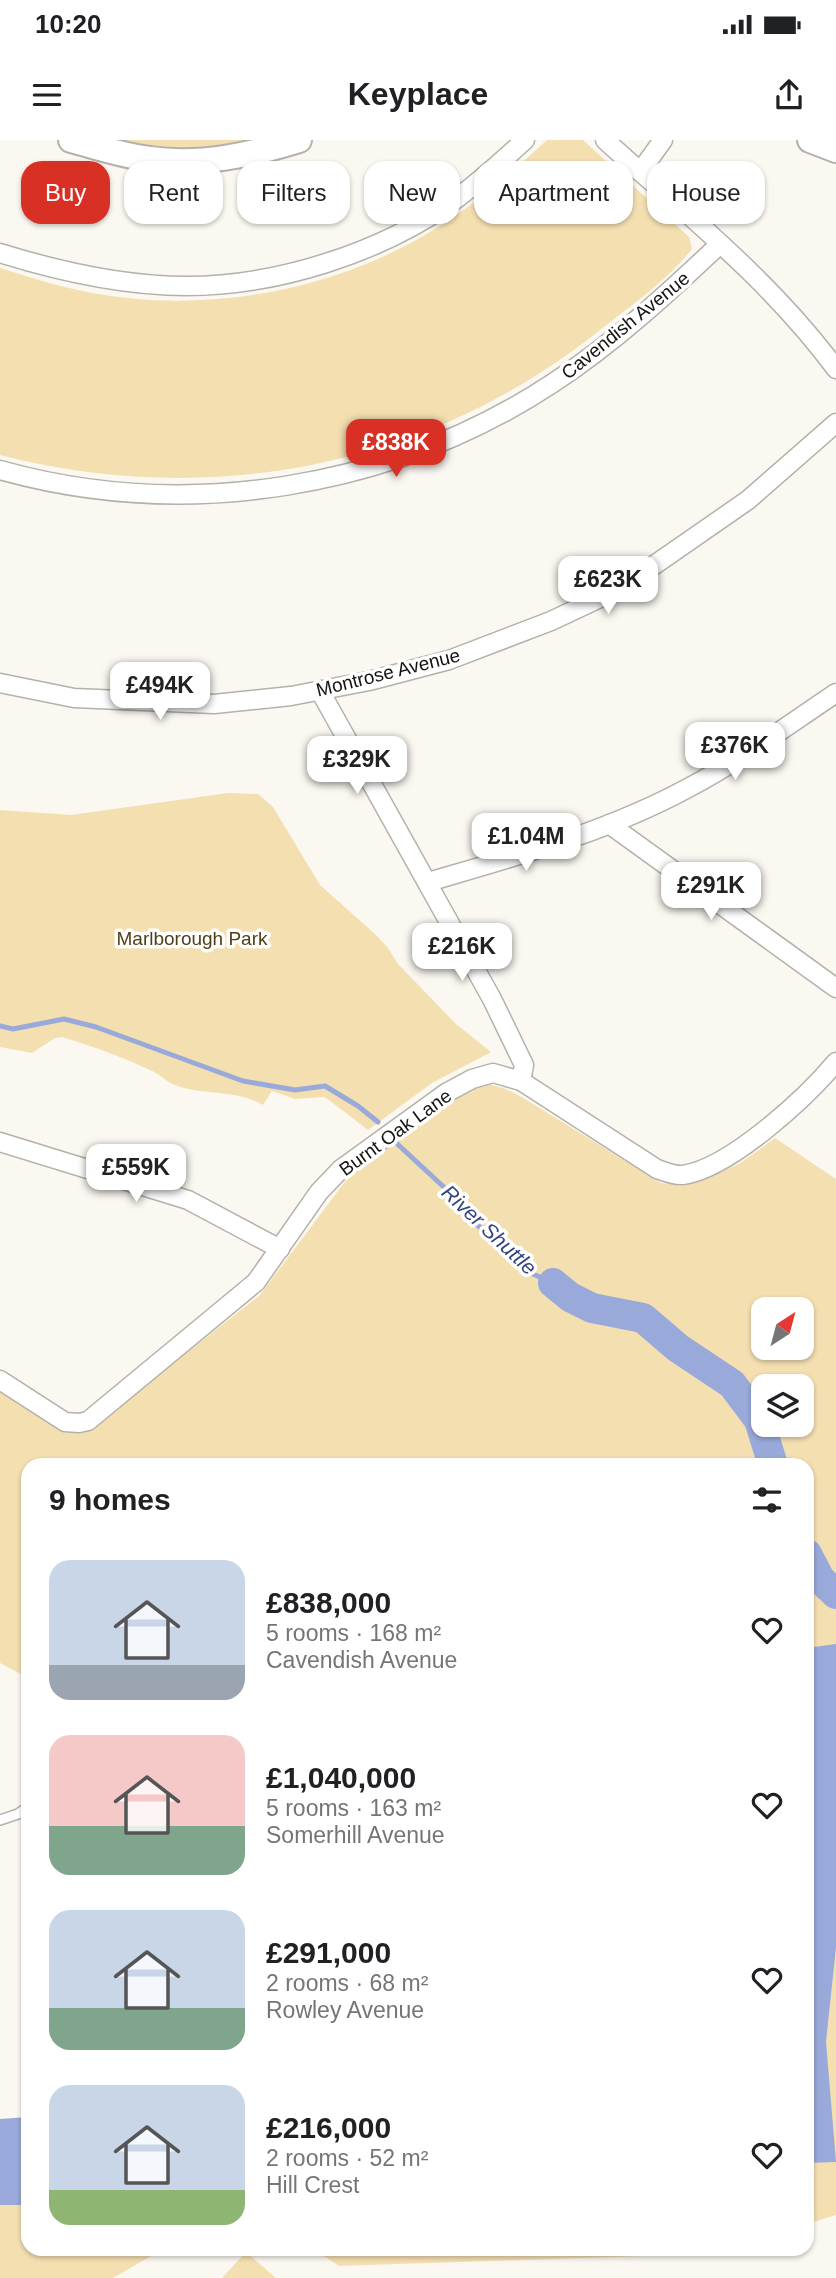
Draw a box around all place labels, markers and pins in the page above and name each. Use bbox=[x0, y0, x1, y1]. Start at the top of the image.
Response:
pin: £838K bbox=[347, 420, 445, 479]
pin: £623K bbox=[559, 556, 657, 616]
pin: £494K bbox=[111, 662, 209, 722]
pin: £376K bbox=[686, 722, 784, 782]
pin: £329K bbox=[308, 736, 406, 796]
pin: £1.04M bbox=[469, 814, 583, 873]
pin: £291K bbox=[662, 862, 760, 922]
pin: £216K bbox=[413, 924, 511, 983]
pin: £559K bbox=[87, 1144, 185, 1204]

